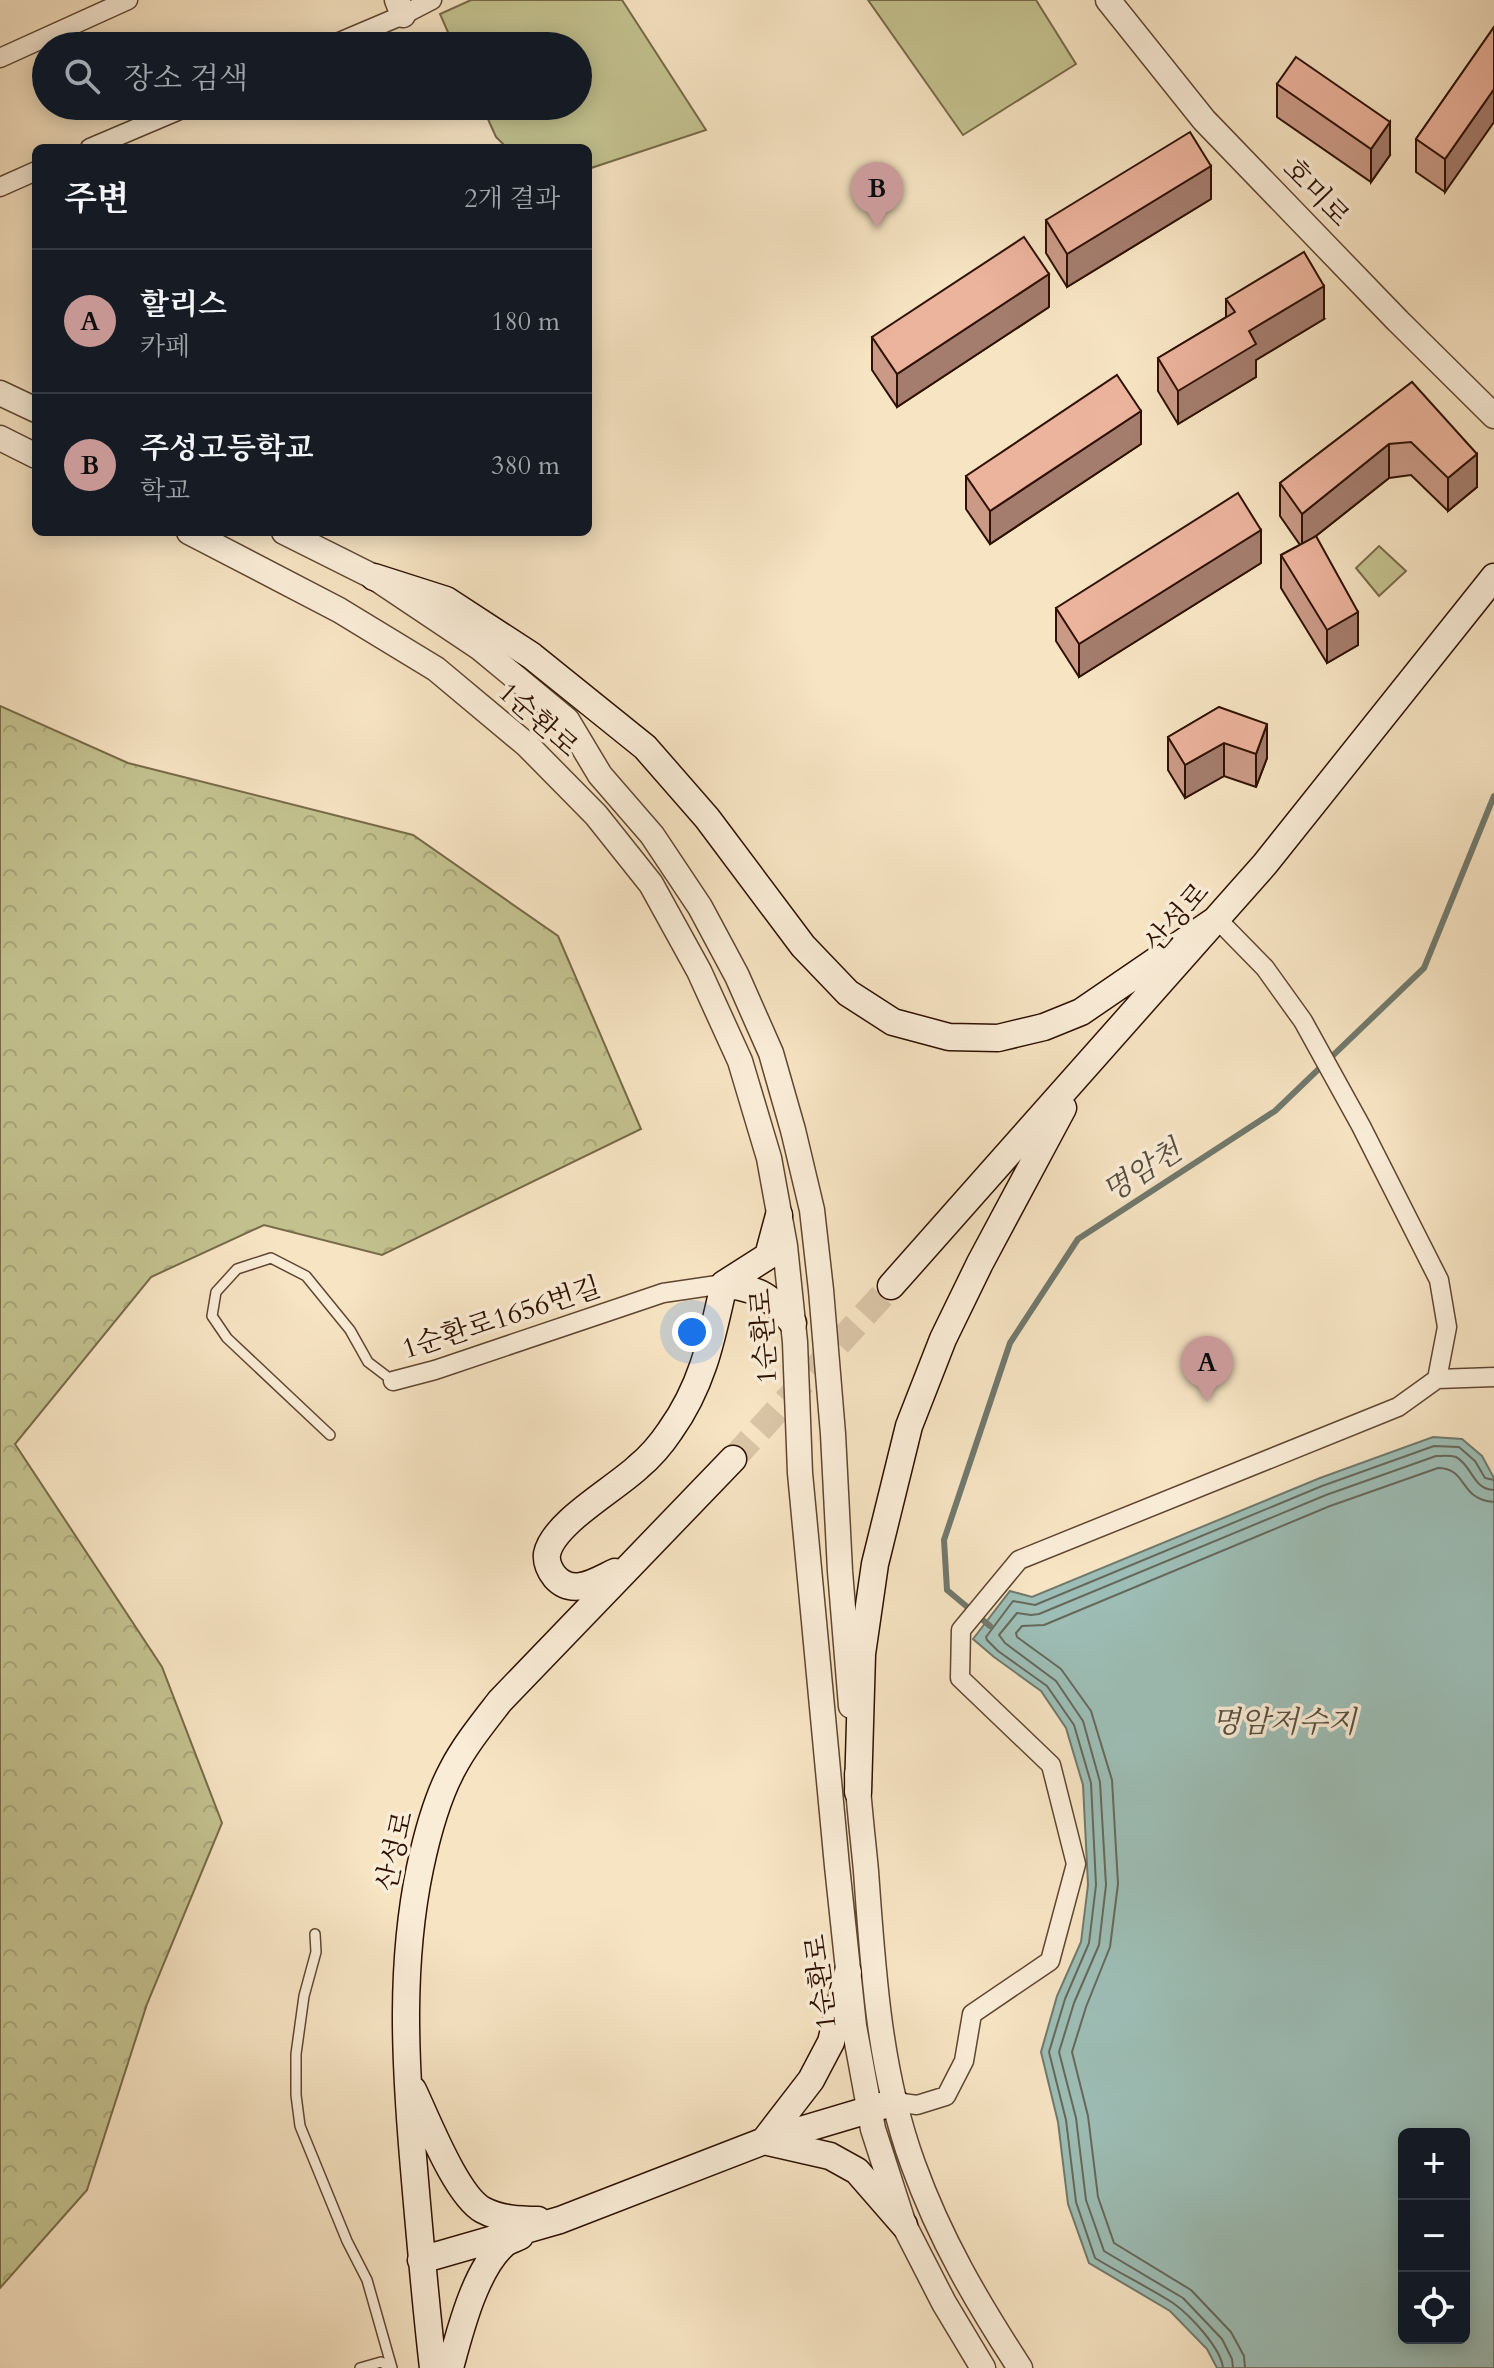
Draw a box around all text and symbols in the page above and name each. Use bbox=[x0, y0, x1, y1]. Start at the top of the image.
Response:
search box bbox=[32, 32, 592, 120]
icon: search bbox=[60, 54, 104, 98]
text: 장소 검색 bbox=[124, 58, 248, 99]
street label: 호미로 bbox=[1274, 150, 1358, 235]
pin: B bbox=[851, 162, 903, 228]
text: 주변 bbox=[64, 176, 130, 222]
text: 2개 결과 bbox=[464, 181, 560, 216]
text: 할리스 bbox=[140, 284, 227, 325]
text: A bbox=[80, 304, 100, 339]
text: 180 m bbox=[491, 304, 560, 339]
text: 카페 bbox=[140, 329, 190, 364]
text: 주성고등학교 bbox=[140, 428, 314, 469]
text: B bbox=[81, 448, 99, 483]
text: 380 m bbox=[491, 448, 560, 483]
text: 학교 bbox=[140, 473, 190, 508]
street label: 1순환로 bbox=[490, 674, 587, 766]
street label: 산성로 bbox=[1136, 875, 1218, 961]
water label: 명암천 bbox=[1095, 1129, 1192, 1212]
street label: 1순환로1656번길 bbox=[397, 1268, 606, 1368]
street label: 1순환로 bbox=[742, 1287, 786, 1385]
your location bbox=[672, 1312, 712, 1352]
pin: A bbox=[1181, 1336, 1233, 1402]
water label: 명암저수지 bbox=[1212, 1702, 1358, 1743]
street label: 산성로 bbox=[367, 1807, 423, 1895]
street label: 1순환로 bbox=[796, 1932, 846, 2032]
map controls bbox=[1398, 2128, 1470, 2344]
button: + bbox=[1398, 2128, 1470, 2200]
button: − bbox=[1398, 2200, 1470, 2272]
button: locate bbox=[1398, 2272, 1470, 2344]

